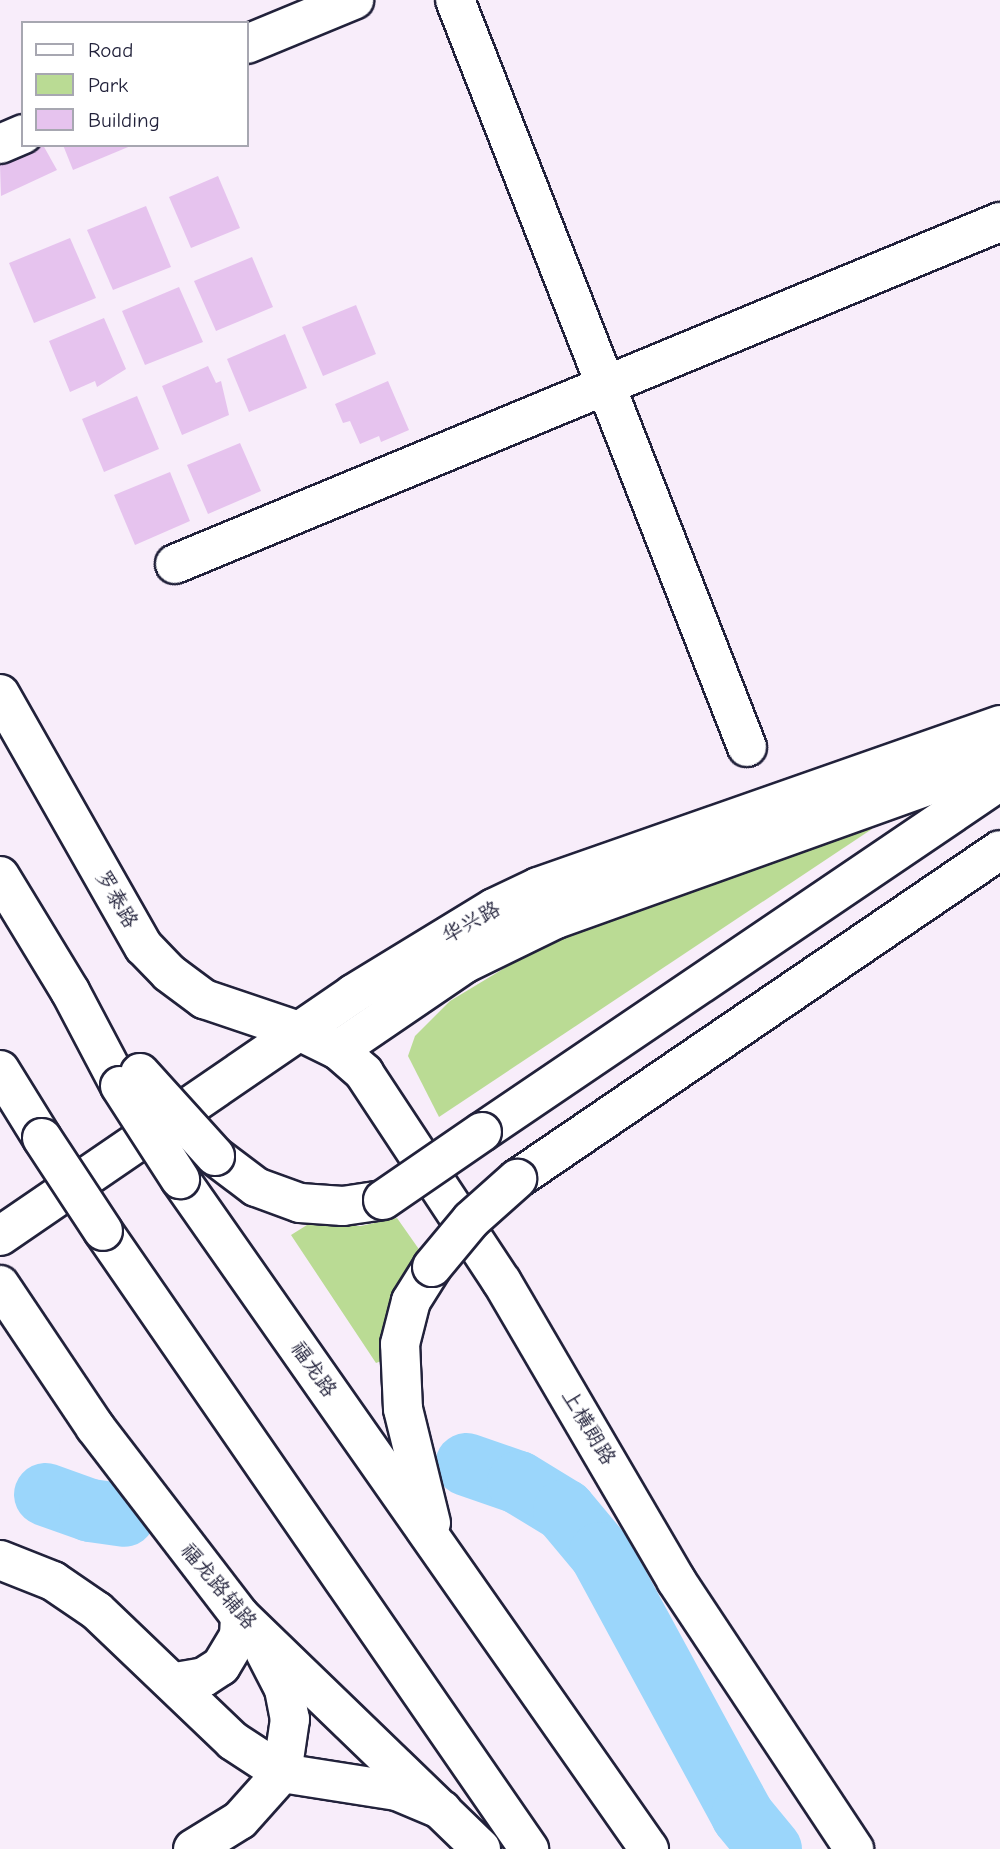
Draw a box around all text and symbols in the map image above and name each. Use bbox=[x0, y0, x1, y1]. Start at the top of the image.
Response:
legend bbox=[21, 21, 248, 147]
text: Road bbox=[88, 38, 133, 62]
text: Park bbox=[88, 73, 128, 97]
text: Building bbox=[88, 108, 160, 132]
street label: 罗泰路 bbox=[90, 865, 144, 933]
street label: 华兴路 bbox=[437, 896, 505, 948]
street label: 福龙路 bbox=[286, 1336, 342, 1402]
street label: 上横朗路 bbox=[557, 1385, 621, 1469]
street label: 福龙路辅路 bbox=[176, 1538, 262, 1634]

